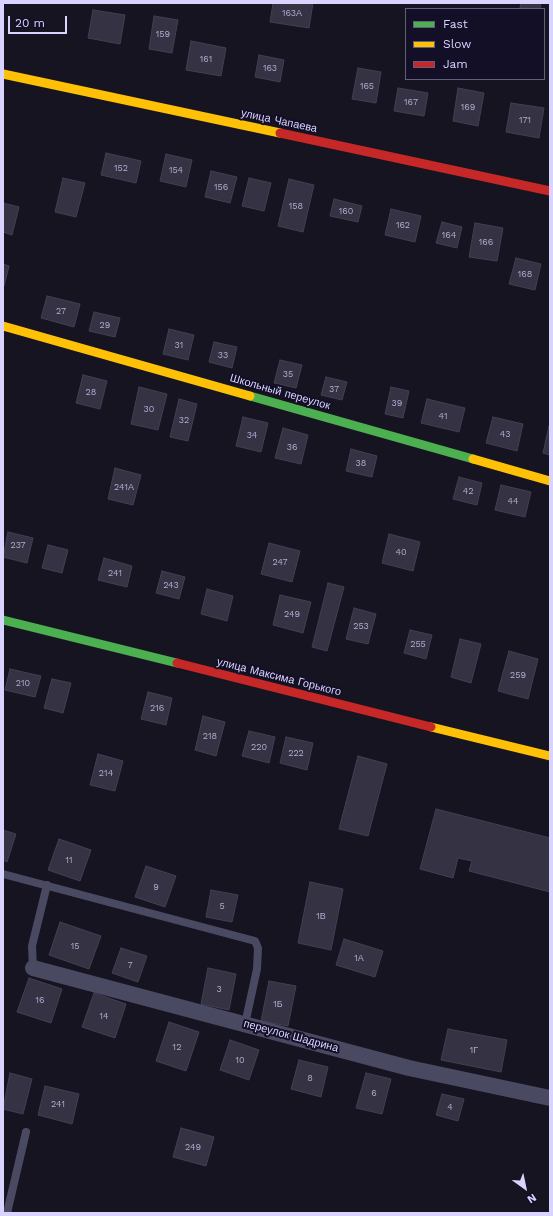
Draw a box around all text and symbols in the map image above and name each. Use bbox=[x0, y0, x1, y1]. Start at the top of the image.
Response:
scale bar bbox=[10, 8, 69, 34]
house number: 163А bbox=[282, 8, 302, 18]
legend bbox=[405, 8, 545, 80]
text: 20 m bbox=[15, 16, 45, 30]
text: Fast bbox=[443, 17, 468, 31]
house number: 159 bbox=[156, 29, 170, 39]
text: Slow bbox=[443, 37, 471, 51]
house number: 161 bbox=[200, 54, 212, 64]
text: Jam bbox=[443, 57, 468, 71]
house number: 163 bbox=[263, 63, 277, 73]
house number: 165 bbox=[360, 81, 374, 91]
house number: 167 bbox=[404, 97, 418, 107]
house number: 169 bbox=[461, 102, 475, 112]
street label: улица Чапаева bbox=[240, 106, 318, 136]
house number: 171 bbox=[519, 115, 531, 125]
house number: 152 bbox=[114, 163, 128, 173]
house number: 154 bbox=[169, 165, 183, 175]
house number: 156 bbox=[214, 182, 228, 192]
house number: 158 bbox=[289, 201, 303, 211]
house number: 160 bbox=[339, 206, 353, 216]
house number: 162 bbox=[396, 220, 410, 230]
house number: 164 bbox=[442, 230, 456, 240]
house number: 166 bbox=[479, 237, 493, 247]
house number: 168 bbox=[518, 269, 532, 279]
house number: 27 bbox=[56, 306, 66, 316]
house number: 29 bbox=[100, 320, 110, 330]
house number: 31 bbox=[175, 340, 183, 350]
house number: 33 bbox=[218, 350, 228, 360]
house number: 35 bbox=[283, 369, 293, 379]
street label: Школьный переулок bbox=[228, 371, 332, 413]
house number: 37 bbox=[329, 384, 339, 394]
house number: 28 bbox=[86, 387, 96, 397]
house number: 39 bbox=[392, 398, 402, 408]
house number: 30 bbox=[144, 404, 154, 414]
house number: 41 bbox=[439, 411, 447, 421]
house number: 32 bbox=[179, 415, 189, 425]
house number: 43 bbox=[500, 429, 510, 439]
house number: 34 bbox=[247, 430, 257, 440]
house number: 36 bbox=[287, 442, 297, 452]
house number: 38 bbox=[356, 458, 366, 468]
house number: 241А bbox=[114, 482, 134, 492]
house number: 42 bbox=[463, 486, 473, 496]
house number: 44 bbox=[508, 496, 518, 506]
house number: 237 bbox=[10, 540, 26, 550]
house number: 40 bbox=[395, 547, 407, 557]
house number: 247 bbox=[272, 557, 288, 567]
house number: 241 bbox=[108, 568, 122, 578]
house number: 243 bbox=[163, 580, 179, 590]
house number: 249 bbox=[284, 609, 300, 619]
house number: 253 bbox=[353, 621, 369, 631]
house number: 255 bbox=[410, 639, 426, 649]
street label: улица Максима Горького bbox=[216, 655, 342, 699]
house number: 259 bbox=[510, 670, 526, 680]
house number: 210 bbox=[16, 678, 30, 688]
house number: 216 bbox=[150, 703, 164, 713]
house number: 218 bbox=[203, 731, 217, 741]
house number: 220 bbox=[251, 742, 267, 752]
house number: 222 bbox=[288, 748, 304, 758]
house number: 214 bbox=[99, 768, 113, 778]
house number: 11 bbox=[65, 855, 73, 865]
house number: 9 bbox=[153, 882, 159, 892]
house number: 5 bbox=[219, 901, 225, 911]
house number: 1В bbox=[316, 911, 326, 921]
house number: 15 bbox=[71, 941, 79, 951]
house number: 1А bbox=[354, 953, 364, 963]
house number: 7 bbox=[127, 960, 133, 970]
house number: 3 bbox=[216, 984, 222, 994]
house number: 16 bbox=[36, 995, 44, 1005]
house number: 1Б bbox=[273, 999, 283, 1009]
house number: 14 bbox=[99, 1011, 109, 1021]
street label: переулок Шадрина bbox=[242, 1017, 340, 1055]
house number: 12 bbox=[173, 1042, 181, 1052]
house number: 1Г bbox=[470, 1045, 478, 1055]
house number: 10 bbox=[235, 1055, 245, 1065]
house number: 8 bbox=[307, 1073, 313, 1083]
house number: 6 bbox=[371, 1088, 377, 1098]
house number: 241 bbox=[51, 1099, 65, 1109]
house number: 4 bbox=[447, 1102, 453, 1112]
house number: 249 bbox=[185, 1142, 201, 1152]
north arrow bbox=[505, 1168, 545, 1208]
text: N bbox=[525, 1191, 539, 1206]

